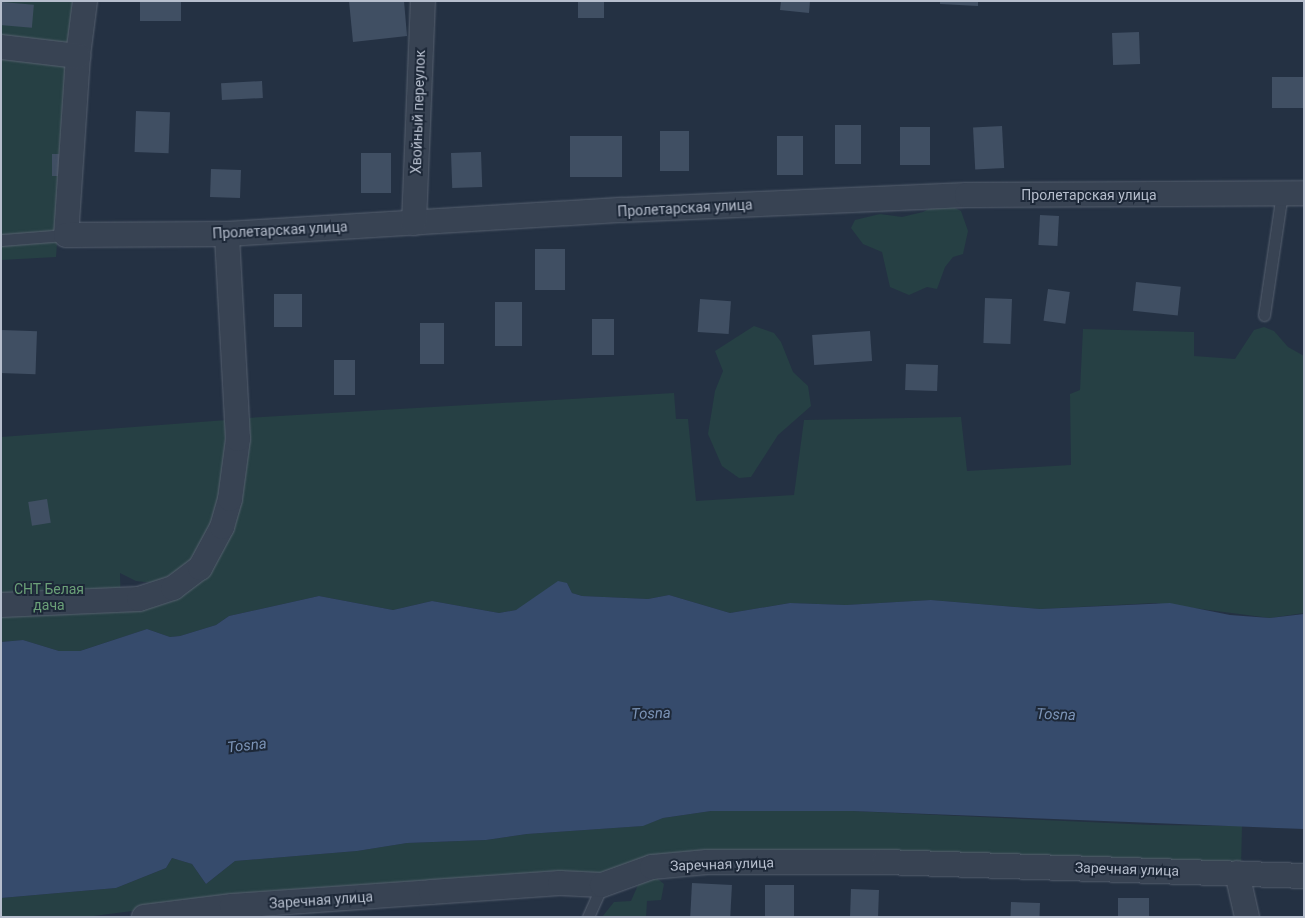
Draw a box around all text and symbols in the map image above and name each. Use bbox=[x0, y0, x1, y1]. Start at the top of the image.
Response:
street label: Хвойный переулок bbox=[407, 50, 429, 174]
street label: Пролетарская улица bbox=[1021, 187, 1157, 203]
street label: Пролетарская улица bbox=[617, 196, 753, 220]
street label: Пролетарская улица bbox=[212, 218, 348, 242]
park label: СНТ Белая дача bbox=[14, 581, 84, 614]
water label: Tosna bbox=[631, 704, 671, 724]
water label: Tosna bbox=[1036, 705, 1076, 725]
water label: Tosna bbox=[226, 735, 268, 757]
street label: Заречная улица bbox=[670, 854, 774, 874]
street label: Заречная улица bbox=[1075, 859, 1179, 879]
street label: Заречная улица bbox=[268, 888, 374, 912]

